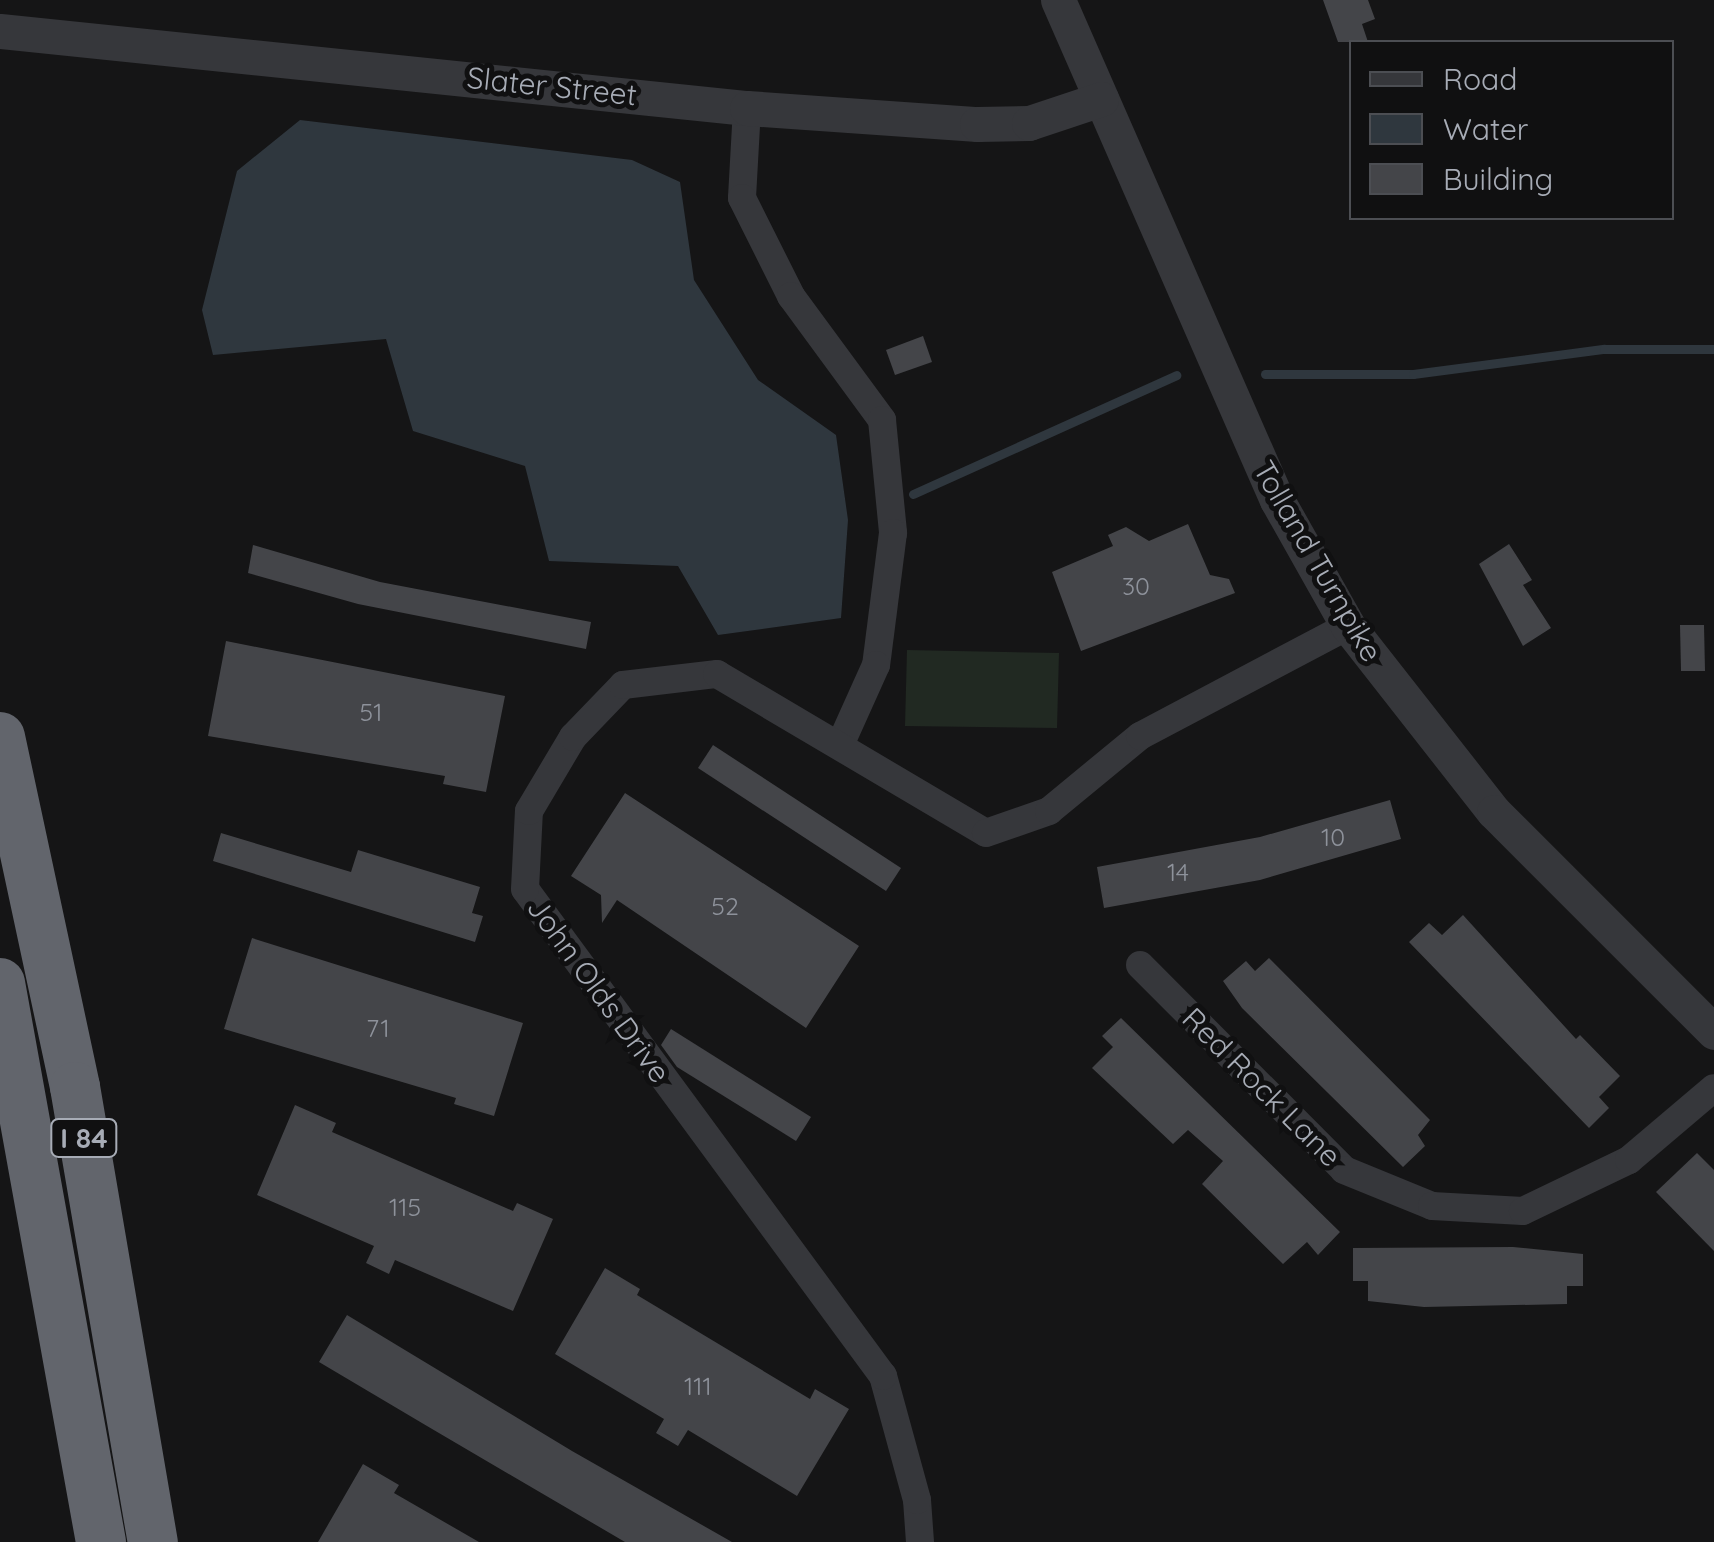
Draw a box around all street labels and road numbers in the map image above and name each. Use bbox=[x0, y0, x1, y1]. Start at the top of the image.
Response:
street label: Slater Street bbox=[465, 59, 639, 113]
street label: Tolland Turnpike bbox=[1246, 454, 1390, 668]
street label: John Olds Drive bbox=[520, 890, 678, 1090]
street label: Red Rock Lane bbox=[1175, 1000, 1349, 1174]
road number: I 84 bbox=[49, 1115, 119, 1161]

